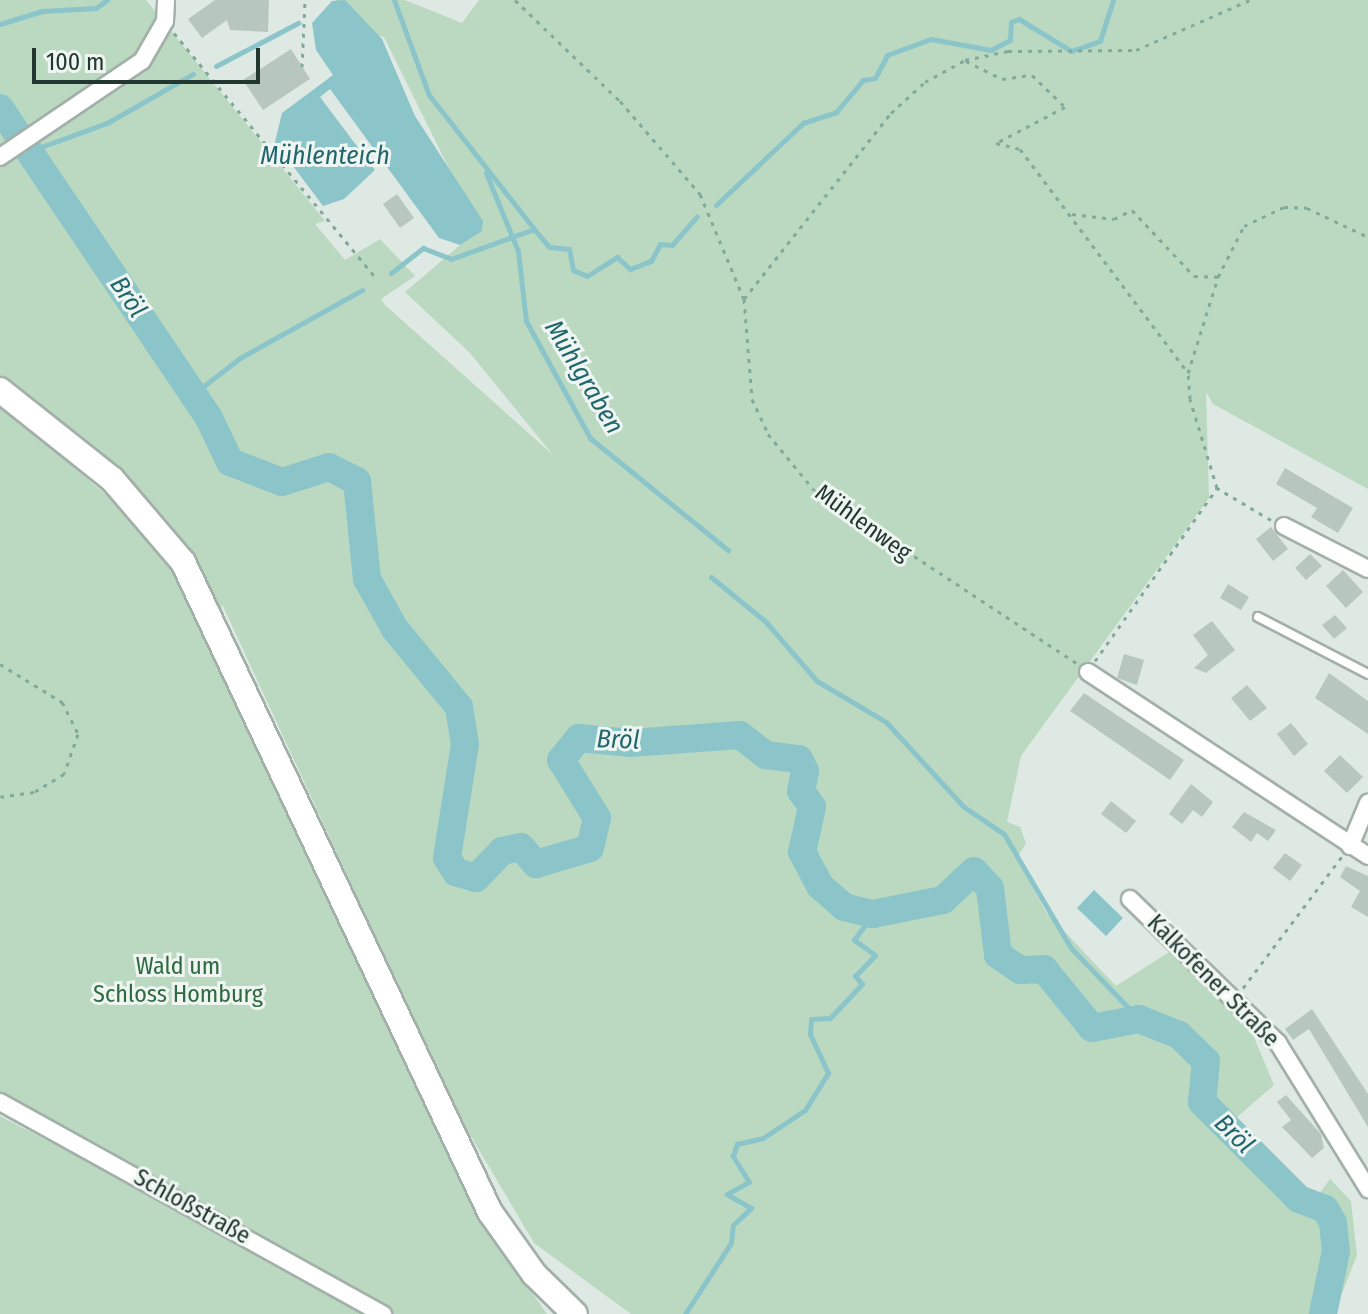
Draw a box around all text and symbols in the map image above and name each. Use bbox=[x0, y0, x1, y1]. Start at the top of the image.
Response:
scale bar bbox=[36, 32, 264, 82]
text: 100 m bbox=[46, 48, 104, 76]
water label: Mühlenteich bbox=[260, 140, 390, 172]
water label: Bröl bbox=[103, 270, 153, 324]
water label: Mühlgraben bbox=[538, 315, 630, 439]
street label: Mühlenweg bbox=[809, 478, 917, 568]
water label: Bröl bbox=[596, 724, 640, 756]
street label: Kalkofener Straße bbox=[1141, 909, 1285, 1053]
park label: Wald um Schloss Homburg bbox=[93, 953, 263, 1009]
water label: Bröl bbox=[1208, 1108, 1260, 1160]
street label: Schloßstraße bbox=[129, 1163, 255, 1251]

